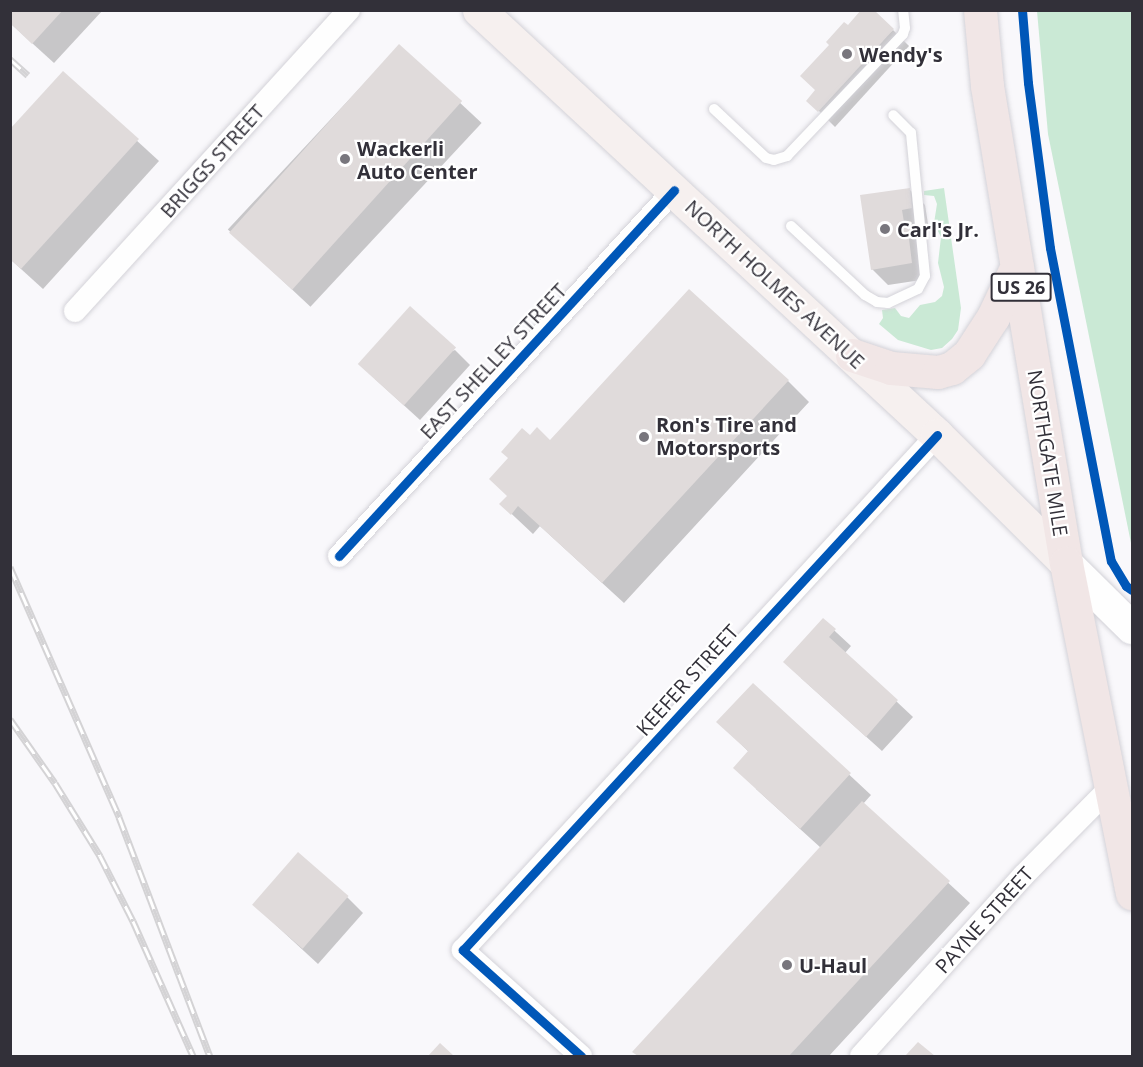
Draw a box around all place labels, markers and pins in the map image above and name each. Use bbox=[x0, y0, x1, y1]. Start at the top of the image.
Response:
place label: Wendy's bbox=[859, 42, 943, 66]
marker: Wendy's bbox=[840, 47, 854, 61]
place label: Wackerli Auto Center bbox=[357, 136, 477, 183]
marker: Wackerli Auto Center bbox=[338, 152, 352, 166]
place label: Carl's Jr. bbox=[897, 217, 979, 241]
marker: Carl's Jr. bbox=[878, 222, 892, 236]
place label: Ron's Tire and Motorsports bbox=[656, 413, 797, 460]
marker: Ron's Tire and Motorsports bbox=[637, 430, 651, 444]
place label: U-Haul bbox=[799, 953, 867, 977]
marker: U-Haul bbox=[780, 958, 794, 972]

